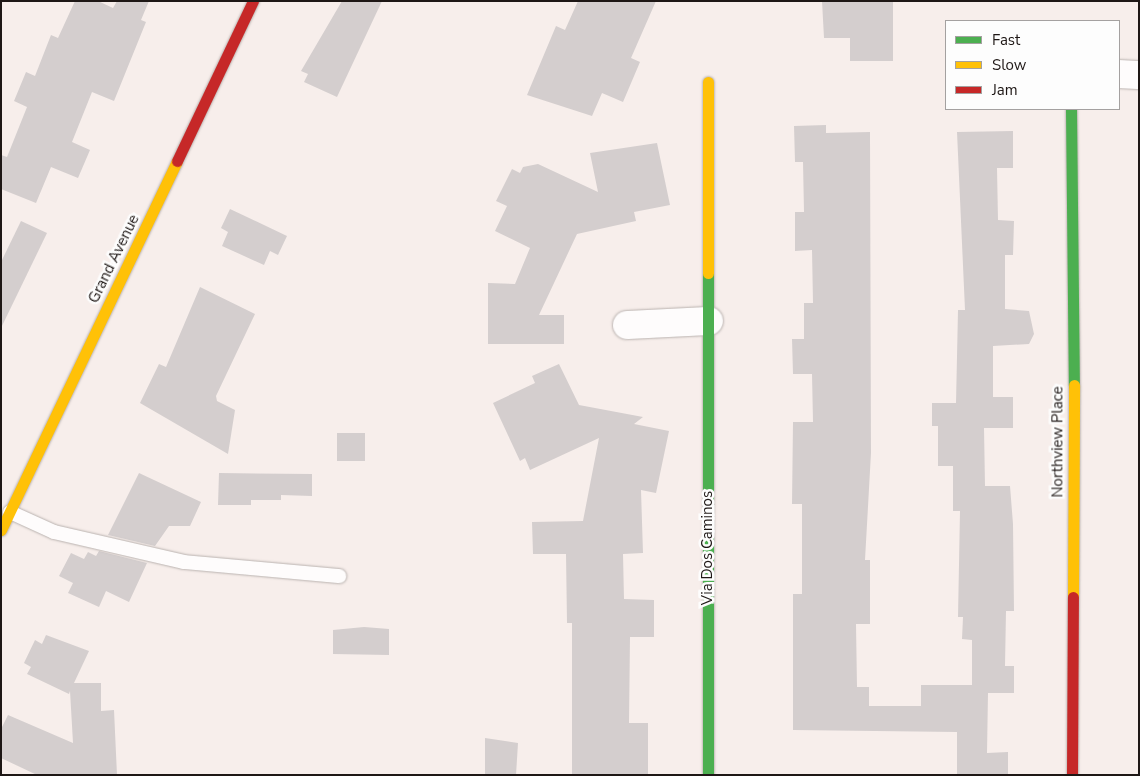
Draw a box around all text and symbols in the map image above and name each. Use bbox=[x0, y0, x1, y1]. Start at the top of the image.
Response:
legend bbox=[945, 20, 1120, 110]
text: Fast bbox=[992, 30, 1020, 50]
text: Slow bbox=[992, 55, 1026, 75]
text: Jam bbox=[992, 80, 1018, 100]
street label: Grand Avenue bbox=[85, 212, 143, 306]
street label: Northview Place bbox=[1049, 386, 1067, 498]
street label: Via Dos Caminos bbox=[699, 491, 717, 605]

